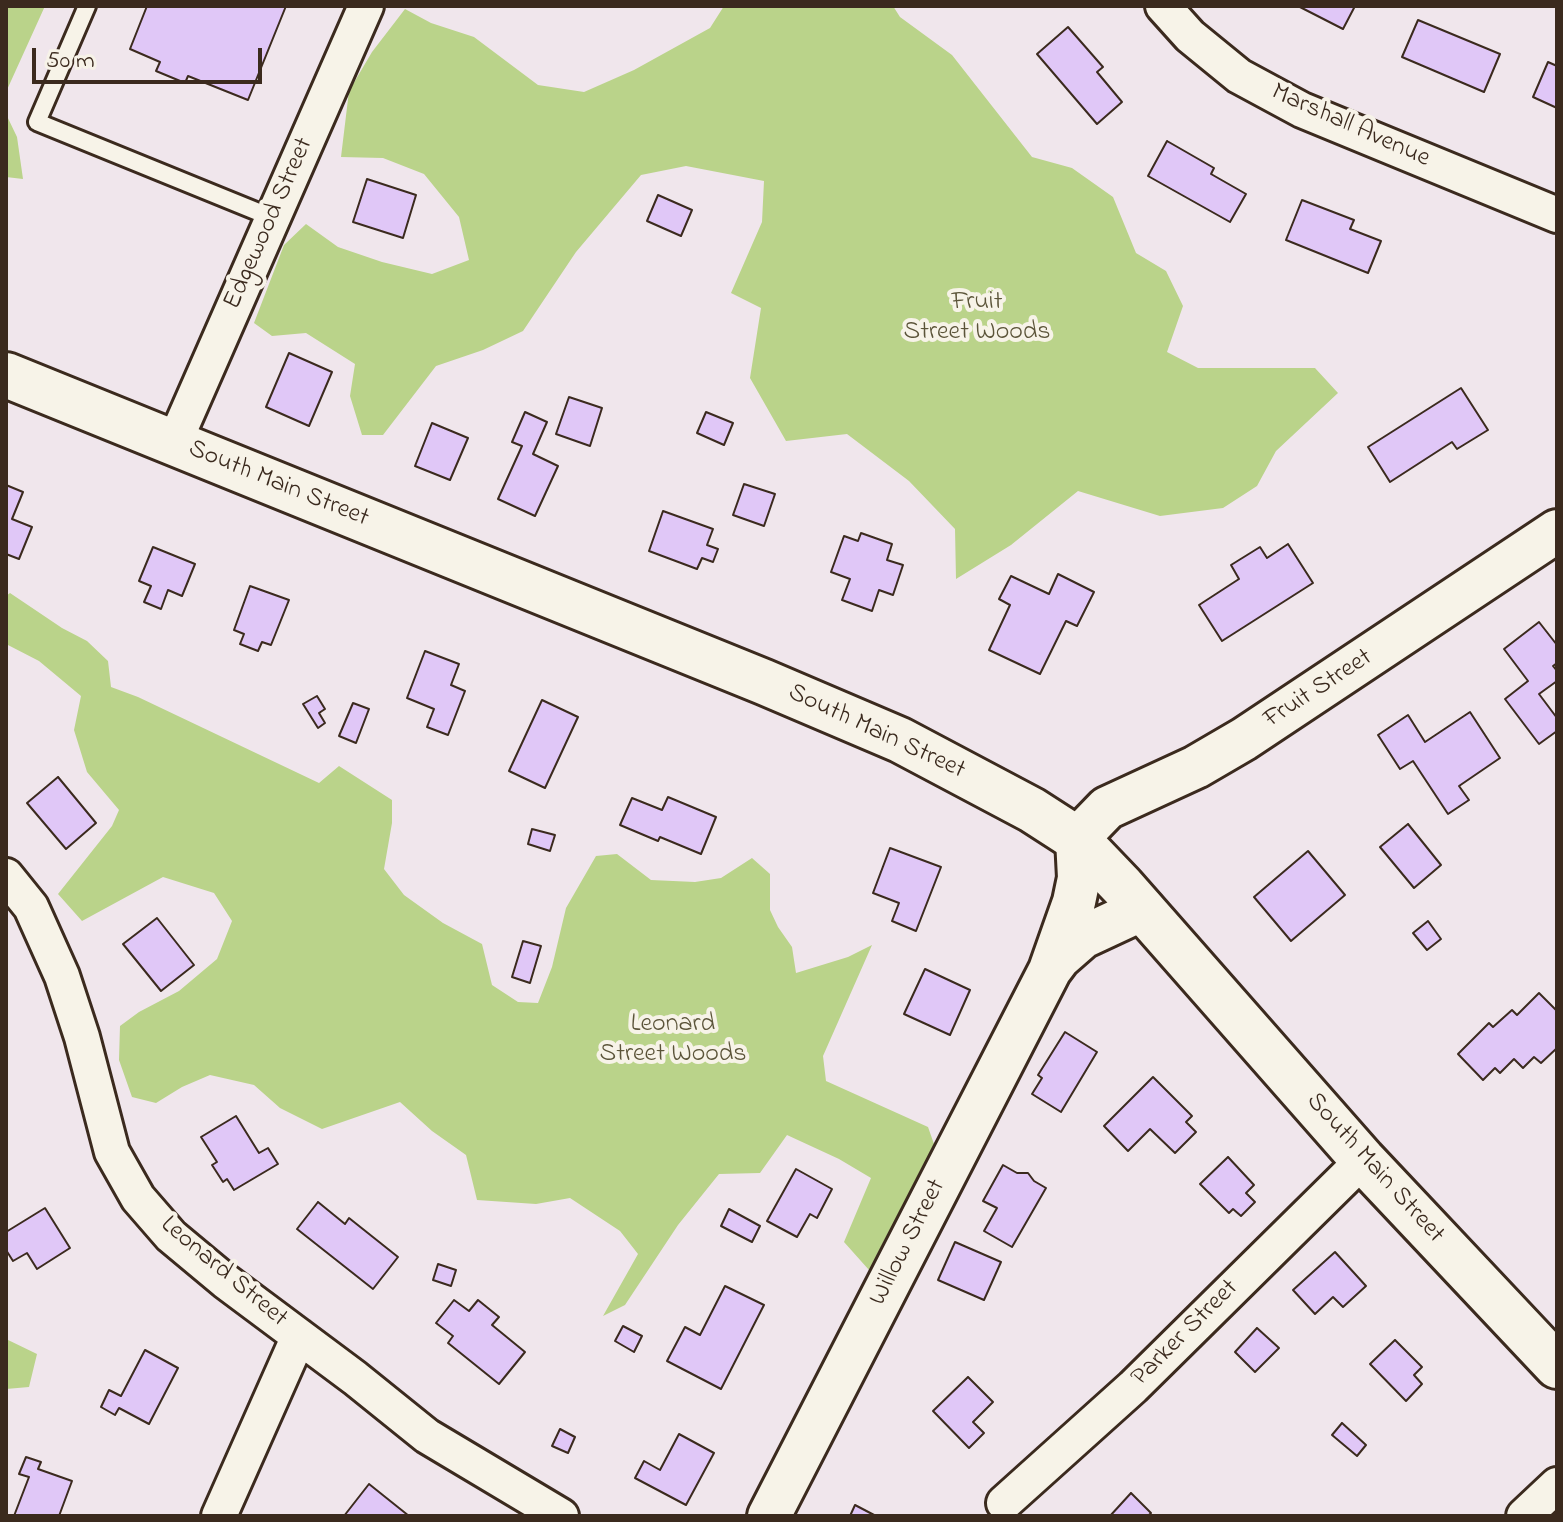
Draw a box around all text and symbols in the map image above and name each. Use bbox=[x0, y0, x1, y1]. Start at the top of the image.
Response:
scale bar bbox=[36, 32, 266, 82]
text: 50 m bbox=[46, 44, 95, 79]
street label: Marshall Avenue bbox=[1266, 78, 1434, 176]
street label: Edgewood Street bbox=[218, 134, 322, 314]
park label: Fruit Street Woods bbox=[903, 288, 1051, 350]
street label: South Main Street bbox=[183, 435, 373, 535]
street label: Fruit Street bbox=[1259, 643, 1379, 737]
street label: South Main Street bbox=[782, 678, 970, 788]
park label: Leonard Street Woods bbox=[599, 1010, 747, 1072]
street label: South Main Street bbox=[1298, 1087, 1450, 1251]
street label: Willow Street bbox=[864, 1175, 954, 1311]
street label: Leonard Street bbox=[153, 1211, 293, 1335]
street label: Parker Street bbox=[1126, 1274, 1246, 1394]

